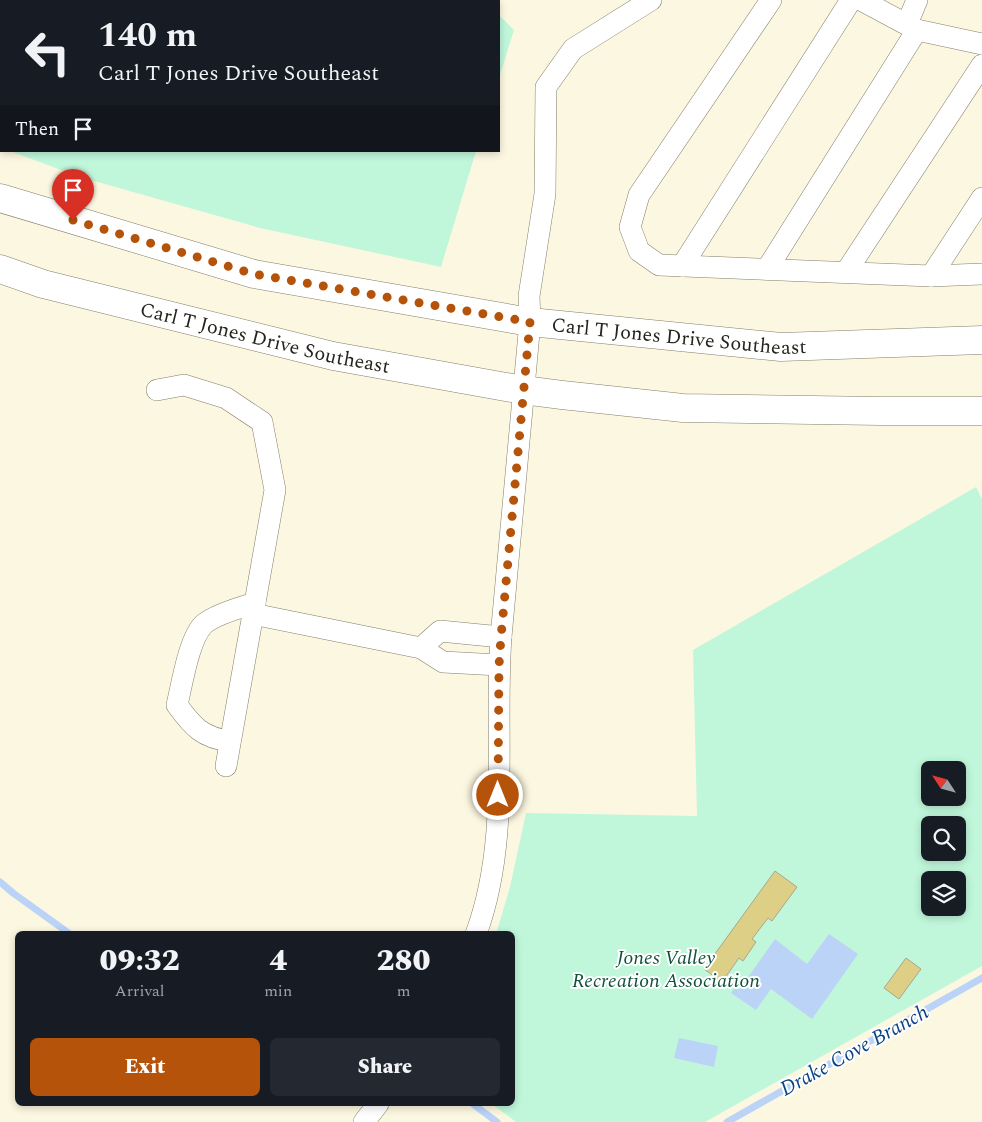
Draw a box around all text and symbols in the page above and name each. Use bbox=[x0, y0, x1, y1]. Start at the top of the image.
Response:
text: 140 m bbox=[98, 9, 197, 62]
icon: left bbox=[15, 20, 80, 85]
text: Carl T Jones Drive Southeast bbox=[98, 57, 379, 90]
text: Then bbox=[15, 115, 59, 144]
icon: arrive bbox=[69, 115, 97, 143]
pin bbox=[52, 169, 94, 220]
icon: arrive bbox=[59, 176, 87, 204]
street label: Carl T Jones Drive Southeast bbox=[137, 295, 392, 382]
street label: Carl T Jones Drive Southeast bbox=[550, 310, 807, 363]
north arrow bbox=[921, 761, 966, 806]
map controls bbox=[921, 761, 966, 916]
position arrow bbox=[471, 768, 523, 820]
button: search bbox=[921, 816, 966, 861]
button: layers bbox=[921, 871, 966, 916]
text: 09:32 bbox=[99, 938, 180, 984]
text: 4 bbox=[269, 938, 287, 984]
text: 280 bbox=[377, 938, 431, 984]
park label: Jones Valley Recreation Association bbox=[572, 943, 761, 996]
text: Arrival bbox=[115, 979, 165, 1003]
text: min bbox=[264, 979, 292, 1003]
text: m bbox=[397, 979, 410, 1003]
water label: Drake Cove Branch bbox=[774, 997, 935, 1105]
button: Exit bbox=[30, 1038, 260, 1096]
button: Share bbox=[270, 1038, 500, 1096]

